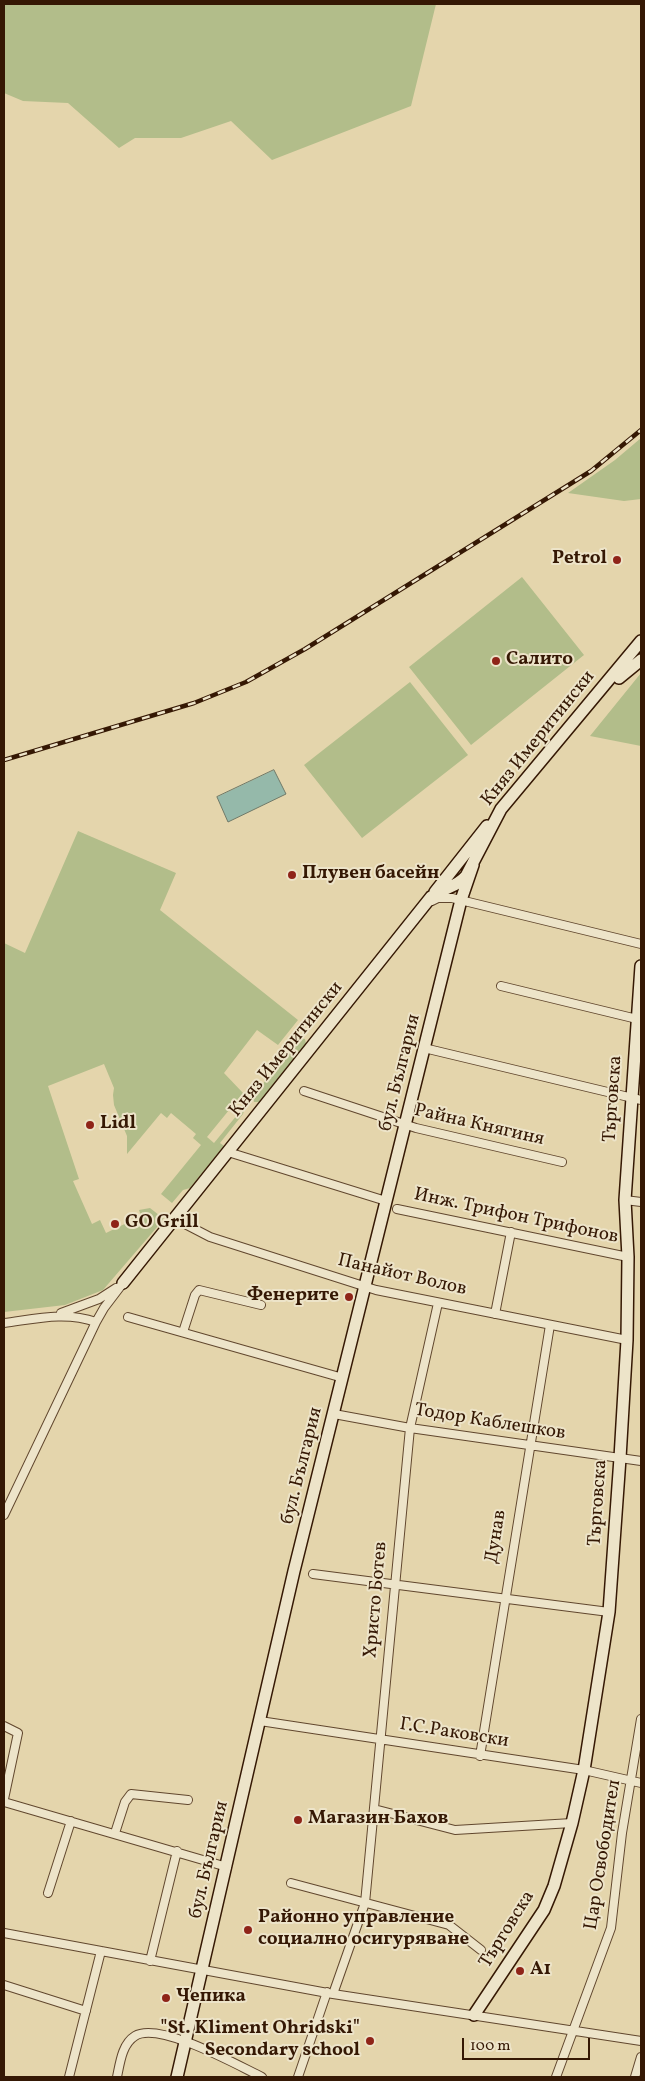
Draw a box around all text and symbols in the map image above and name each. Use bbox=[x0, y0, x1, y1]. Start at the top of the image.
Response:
place label: Petrol bbox=[552, 549, 607, 571]
marker: Petrol bbox=[611, 554, 623, 566]
place label: Салито bbox=[506, 650, 573, 672]
marker: Салито bbox=[490, 655, 502, 667]
street label: Княз Имеритински bbox=[477, 667, 601, 811]
place label: Плувен басейн bbox=[302, 864, 439, 886]
marker: Плувен басейн bbox=[286, 869, 298, 881]
street label: Княз Имеритински bbox=[225, 978, 349, 1122]
street label: бул. България bbox=[375, 1012, 427, 1134]
street label: Търговска bbox=[600, 1055, 628, 1143]
street label: Райна Княгиня bbox=[412, 1100, 546, 1152]
place label: Lidl bbox=[100, 1114, 136, 1136]
marker: Lidl bbox=[84, 1119, 96, 1131]
street label: Инж. Трифон Трифонов bbox=[412, 1184, 620, 1250]
place label: GO Grill bbox=[125, 1213, 199, 1235]
marker: GO Grill bbox=[109, 1218, 121, 1230]
street label: Панайот Волов bbox=[335, 1250, 469, 1302]
place label: Фенерите bbox=[247, 1286, 339, 1308]
marker: Фенерите bbox=[343, 1291, 355, 1303]
street label: Тодор Каблешков bbox=[413, 1400, 567, 1446]
street label: бул. България bbox=[277, 1405, 329, 1527]
street label: Търговска bbox=[585, 1459, 613, 1547]
street label: Дунав bbox=[482, 1508, 512, 1566]
street label: Христо Ботев bbox=[361, 1541, 393, 1659]
street label: Г.С.Раковски bbox=[398, 1714, 510, 1754]
street label: Цар Освободител bbox=[581, 1778, 627, 1932]
street label: бул. България bbox=[185, 1799, 235, 1921]
place label: Магазин Бахов bbox=[308, 1809, 449, 1831]
marker: Магазин Бахов bbox=[292, 1814, 304, 1826]
street label: Търговска bbox=[475, 1887, 541, 1973]
place label: Районно управление социално осигуряване bbox=[258, 1908, 469, 1952]
marker: Районно управление социално осигуряване bbox=[242, 1924, 254, 1936]
place label: A1 bbox=[530, 1960, 551, 1982]
marker: A1 bbox=[514, 1965, 526, 1977]
place label: Чепика bbox=[176, 1987, 246, 2009]
marker: Чепика bbox=[160, 1992, 172, 2004]
place label: "St. Kliment Ohridski" Secondary school bbox=[160, 2019, 360, 2063]
scale bar bbox=[465, 2028, 592, 2060]
marker: "St. Kliment Ohridski" Secondary school bbox=[364, 2035, 376, 2047]
text: 100 m bbox=[470, 2036, 510, 2057]

